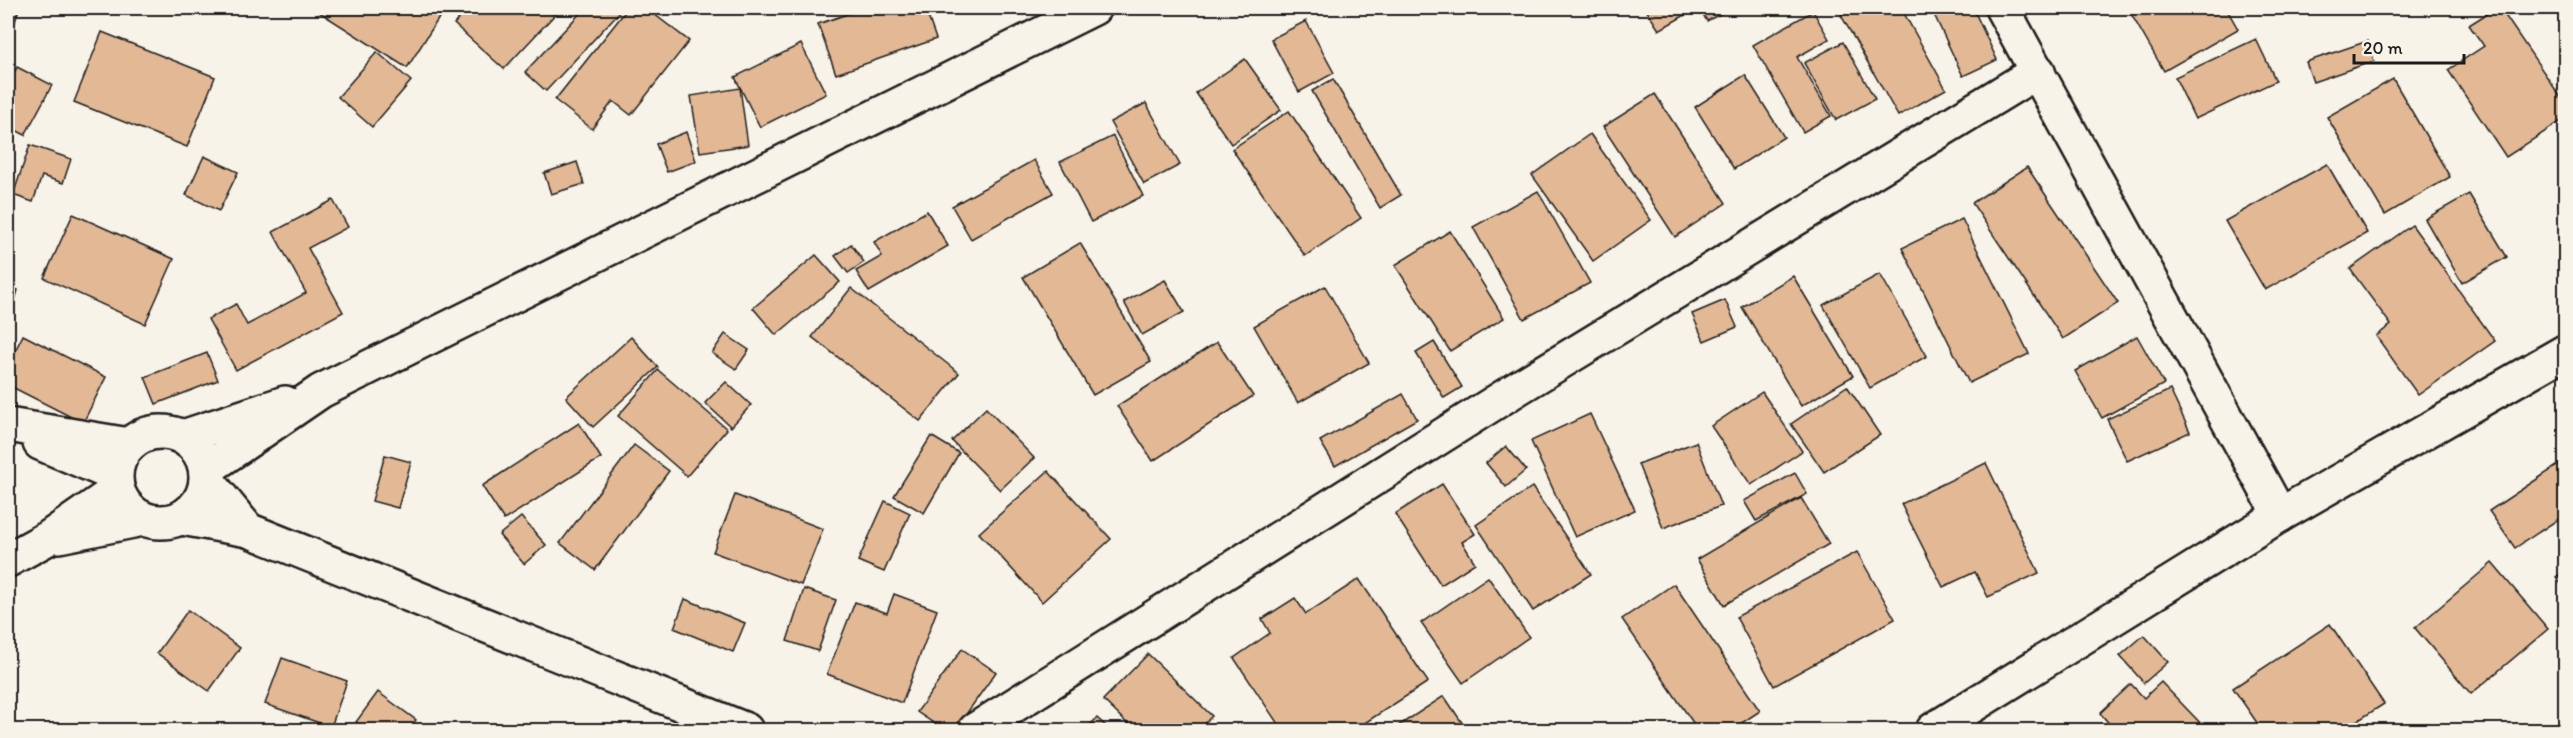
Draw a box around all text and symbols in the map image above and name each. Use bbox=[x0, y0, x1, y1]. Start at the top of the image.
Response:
scale bar bbox=[2354, 27, 2464, 65]
text: 20 m bbox=[2363, 37, 2403, 59]

